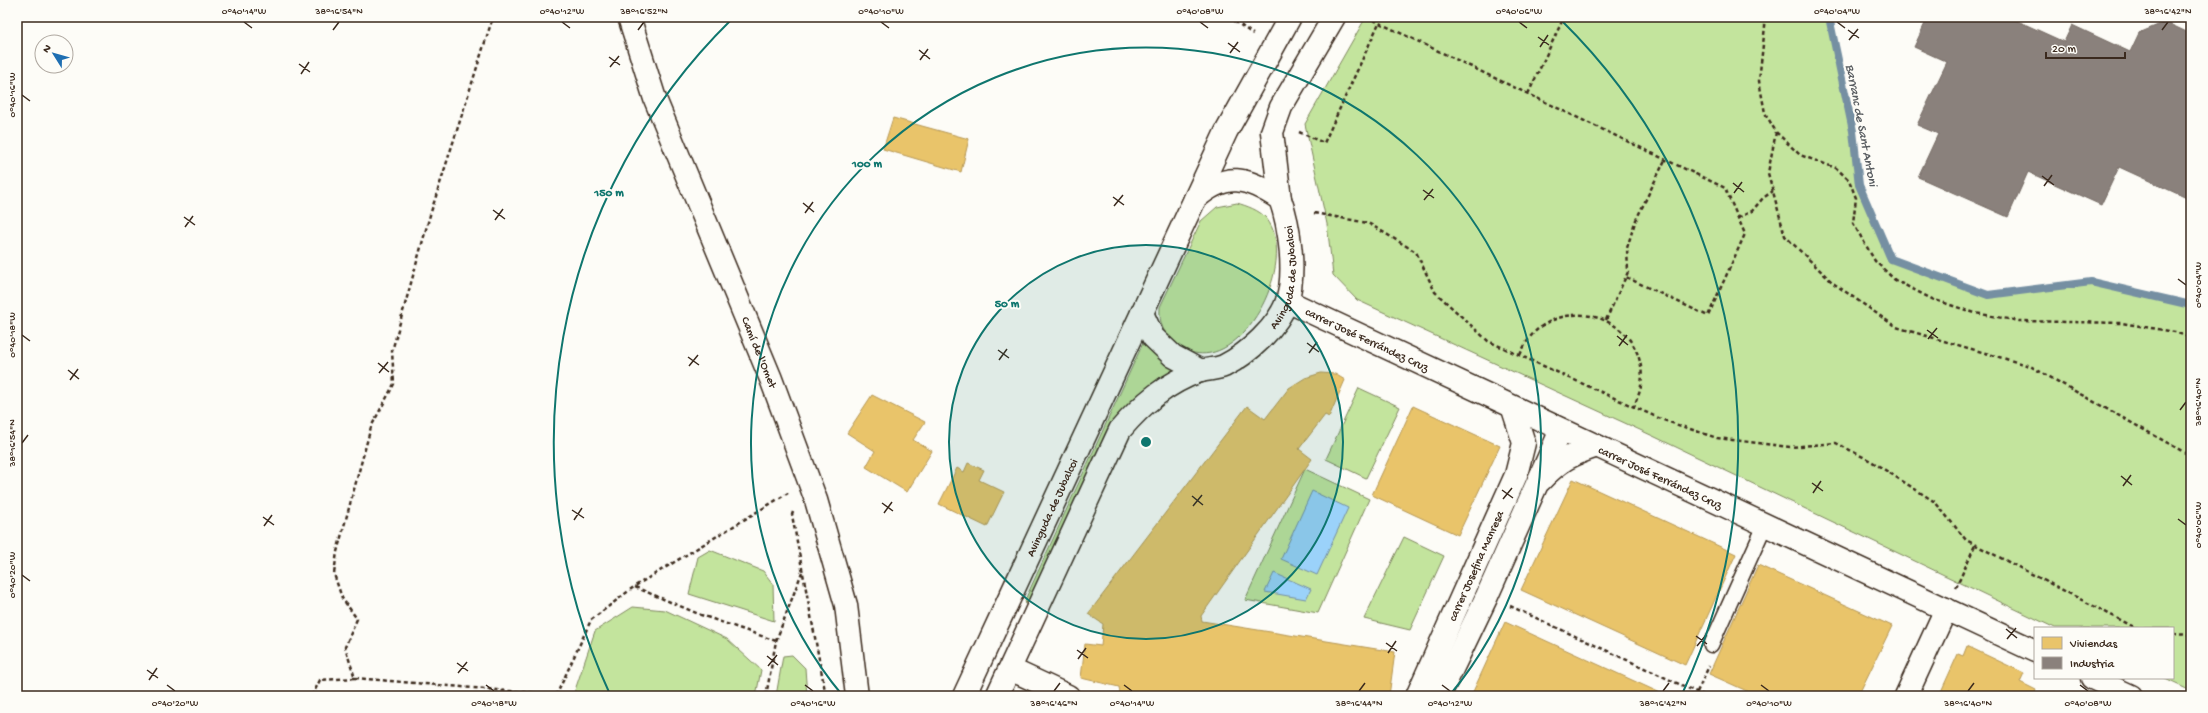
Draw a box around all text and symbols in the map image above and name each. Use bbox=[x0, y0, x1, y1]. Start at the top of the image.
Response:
text: 0°40'14"W bbox=[222, 6, 267, 18]
text: 38°16'54"N bbox=[314, 6, 363, 18]
text: 0°40'12"W bbox=[540, 6, 585, 18]
text: 38°16'52"N bbox=[619, 6, 668, 18]
text: 0°40'10"W bbox=[858, 6, 904, 18]
text: 0°40'08"W bbox=[1177, 6, 1224, 18]
text: 0°40'06"W bbox=[1496, 6, 1543, 18]
text: 0°40'04"W bbox=[1814, 6, 1861, 18]
text: 38°16'42"N bbox=[2143, 6, 2192, 18]
north arrow bbox=[34, 34, 74, 74]
scale bar bbox=[2046, 34, 2125, 60]
text: N bbox=[41, 43, 55, 56]
text: 20 m bbox=[2052, 43, 2077, 57]
water label: Barranc de Sant Antoni bbox=[1841, 63, 1880, 190]
text: 0°40'16"W bbox=[7, 72, 19, 117]
text: 100 m bbox=[851, 158, 882, 172]
text: 150 m bbox=[593, 187, 624, 201]
street label: Avinguda de Jubalcoi bbox=[1268, 224, 1300, 333]
text: 0°40'04"W bbox=[2193, 261, 2205, 308]
text: 50 m bbox=[995, 298, 1020, 312]
street label: carrer José Ferrández Cruz bbox=[1303, 306, 1431, 376]
text: 0°40'18"W bbox=[7, 312, 19, 358]
street label: Camí de l'Omet bbox=[737, 315, 779, 391]
text: 38°16'40"N bbox=[2193, 378, 2205, 427]
text: 38°16'54"N bbox=[7, 419, 19, 468]
centre of rings bbox=[1139, 435, 1153, 449]
street label: carrer José Ferrández Cruz bbox=[1596, 444, 1725, 514]
street label: Avinguda de Jubalcoi bbox=[1025, 457, 1082, 559]
text: 0°40'06"W bbox=[2193, 501, 2205, 548]
street label: carrer Josefina Manresa bbox=[1446, 509, 1508, 624]
text: 0°40'20"W bbox=[7, 551, 19, 598]
legend bbox=[2034, 627, 2174, 679]
text: Viviendas bbox=[2069, 638, 2118, 652]
text: Industria bbox=[2070, 658, 2114, 672]
text: 0°40'20"W bbox=[152, 698, 199, 710]
text: 0°40'18"W bbox=[471, 698, 517, 710]
text: 0°40'16"W bbox=[791, 698, 836, 710]
text: 38°16'46"N bbox=[1029, 698, 1078, 710]
text: 0°40'14"W bbox=[1110, 698, 1155, 710]
text: 38°16'44"N bbox=[1335, 698, 1383, 710]
text: 0°40'12"W bbox=[1428, 698, 1473, 710]
text: 38°16'42"N bbox=[1638, 698, 1687, 710]
text: 0°40'10"W bbox=[1746, 698, 1792, 710]
text: 38°16'40"N bbox=[1943, 698, 1992, 710]
text: 0°40'08"W bbox=[2065, 698, 2112, 710]

